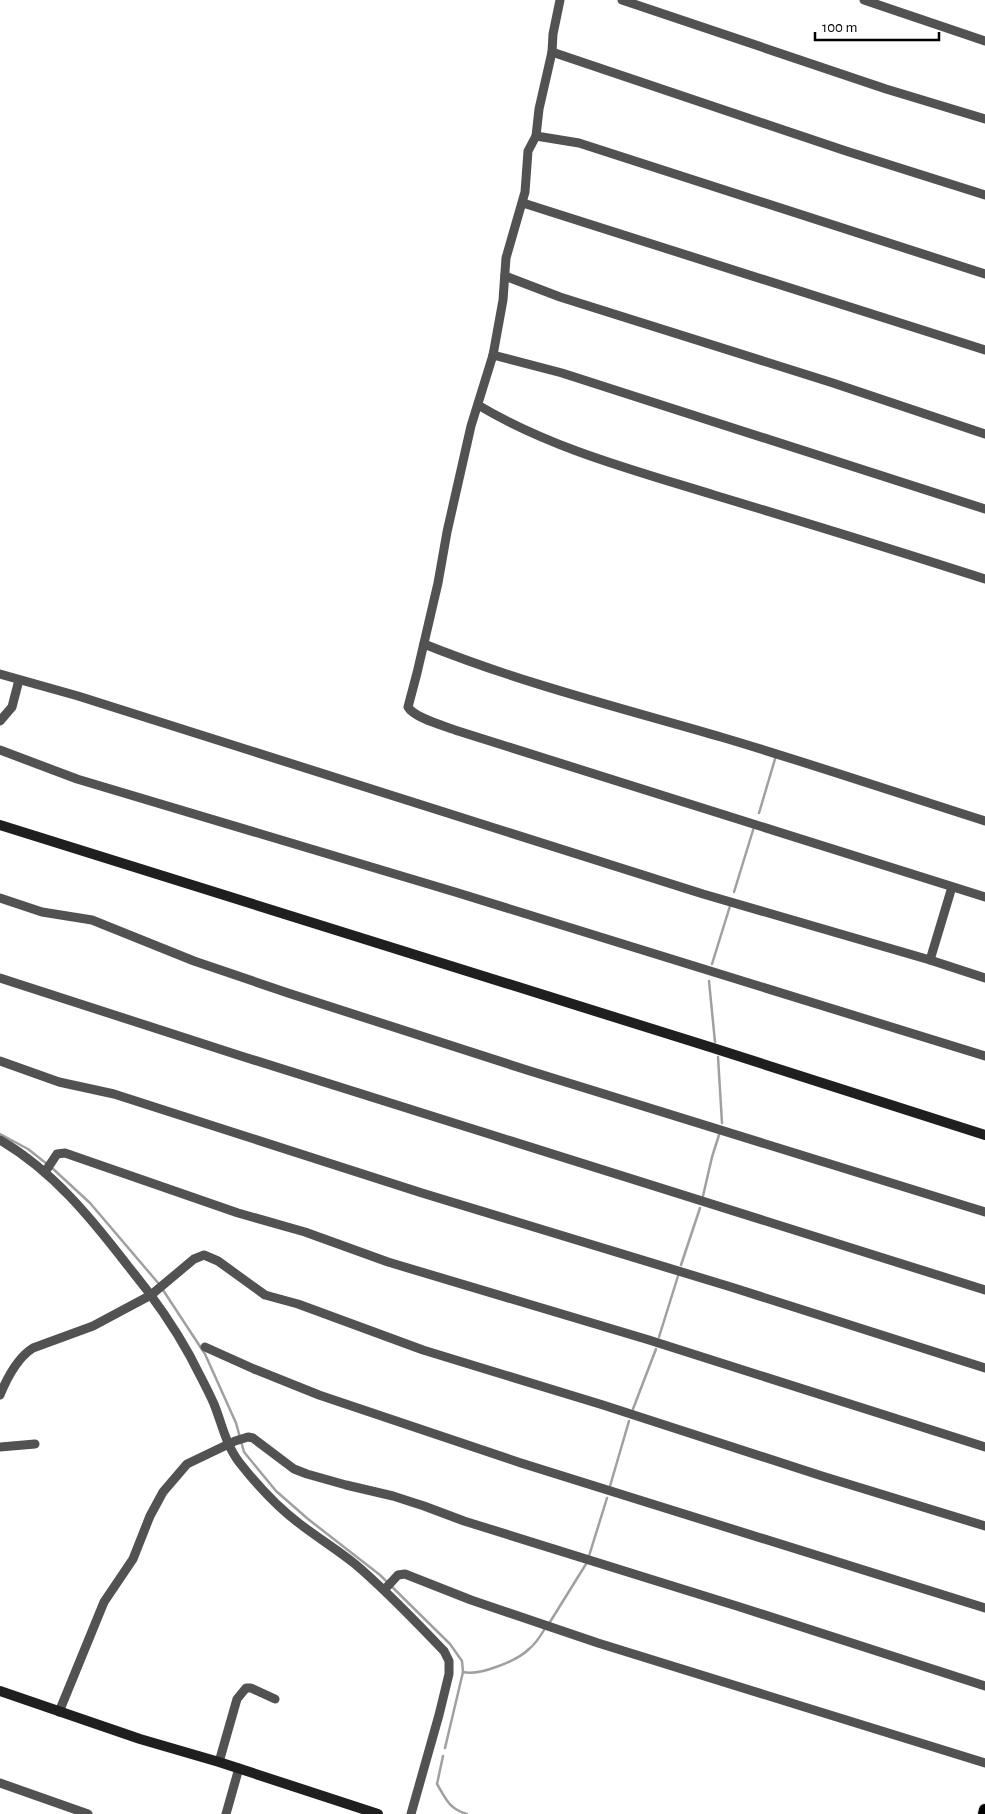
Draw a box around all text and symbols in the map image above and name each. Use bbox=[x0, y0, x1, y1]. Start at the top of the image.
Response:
scale bar bbox=[815, 10, 939, 42]
text: 100 m bbox=[822, 20, 857, 35]

